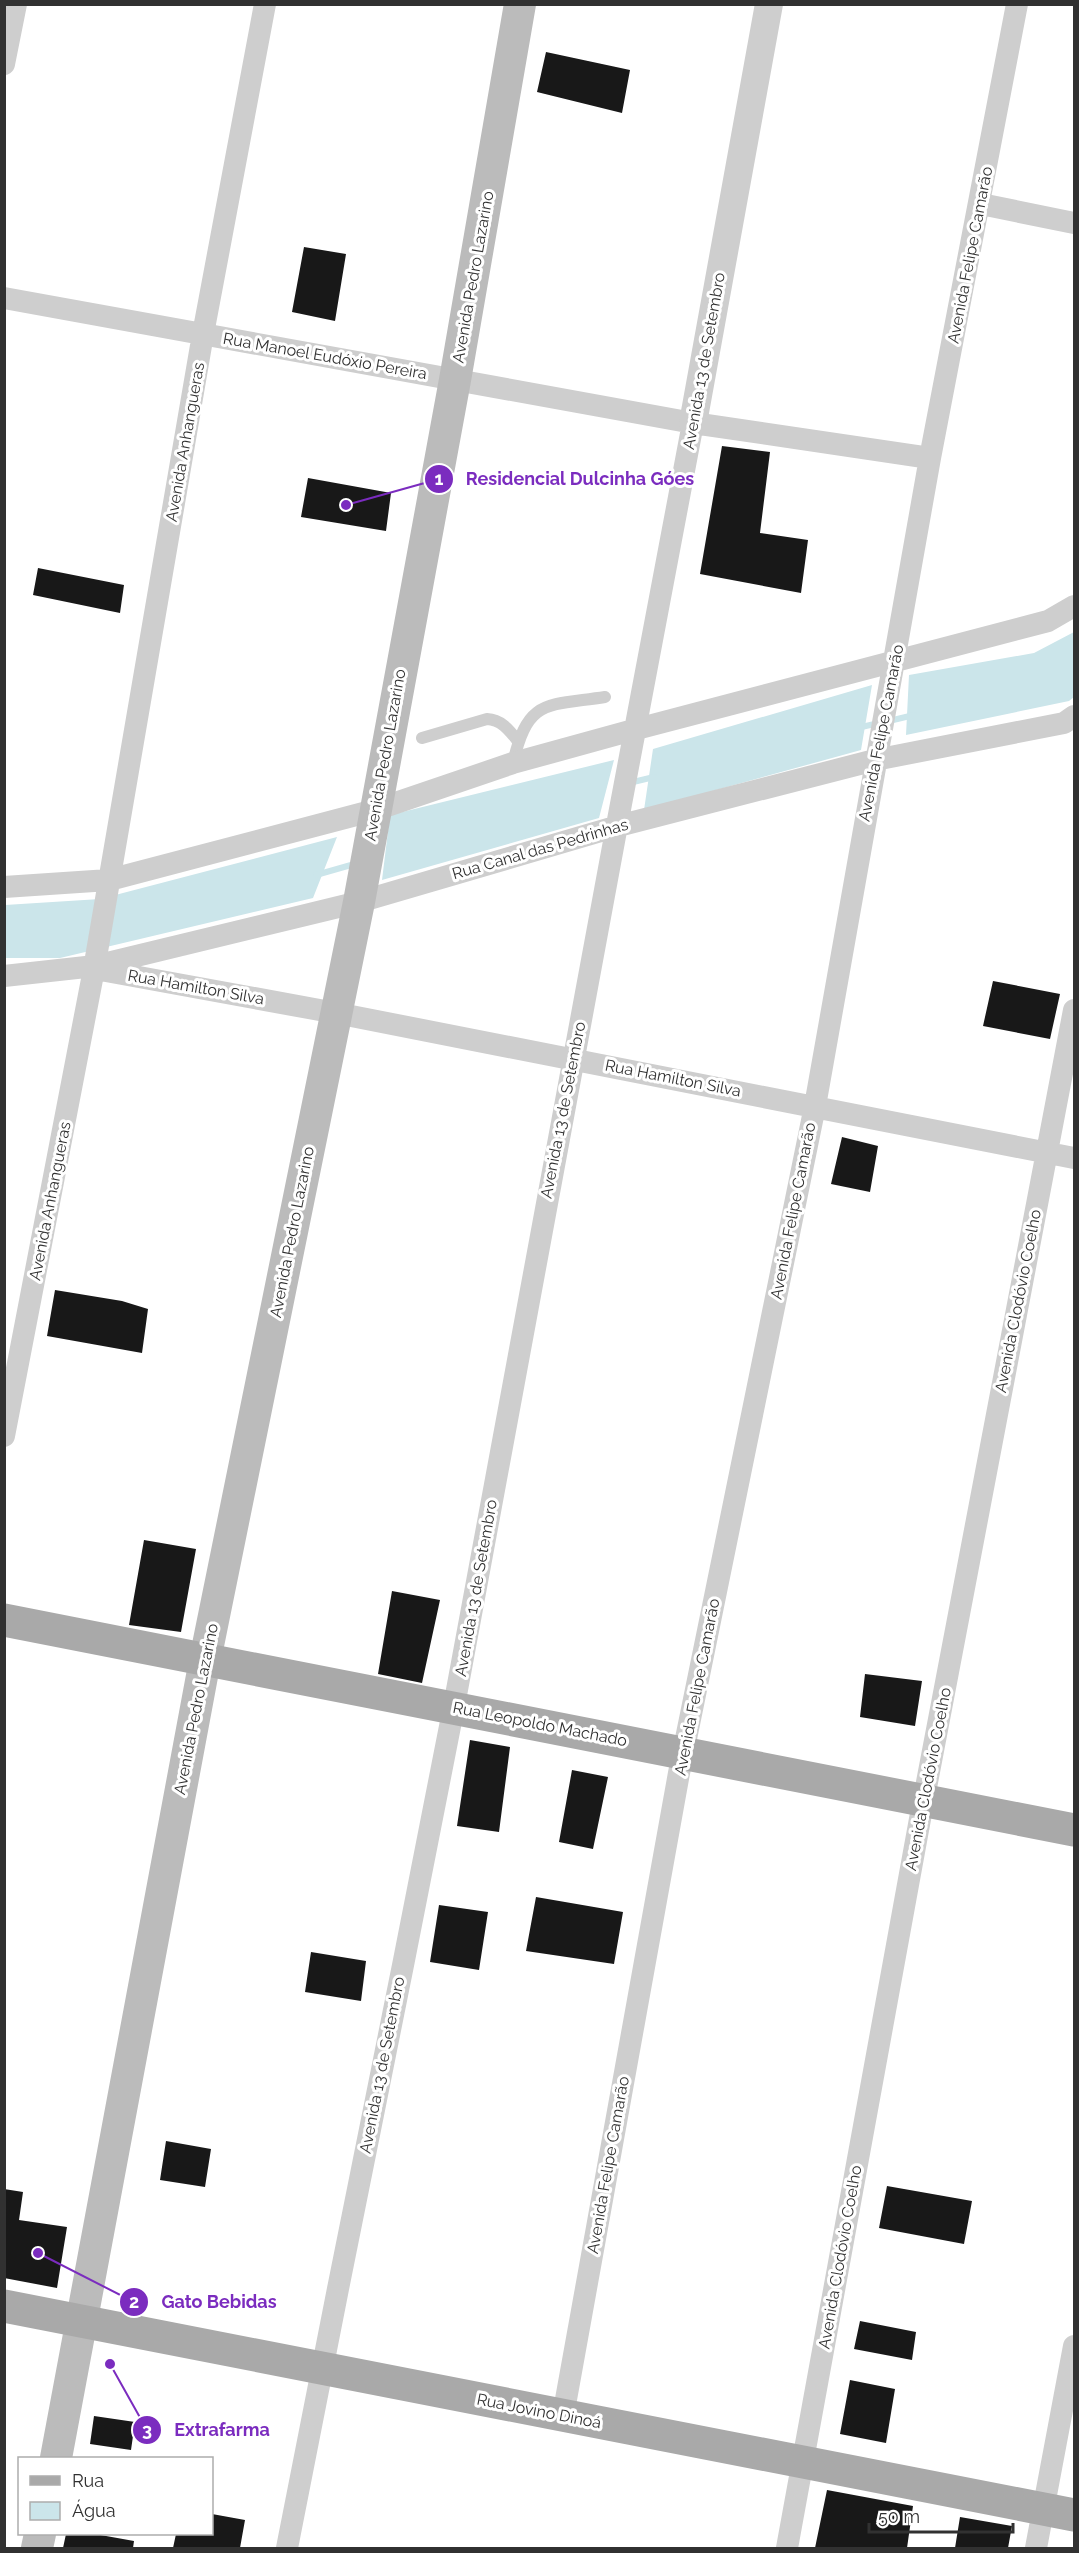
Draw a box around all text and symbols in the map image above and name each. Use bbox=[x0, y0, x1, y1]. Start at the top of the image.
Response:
street label: Avenida Felipe Camarão bbox=[944, 165, 996, 345]
street label: Avenida Pedro Lazarino bbox=[449, 190, 497, 364]
street label: Avenida 13 de Setembro bbox=[679, 271, 729, 451]
street label: Rua Manoel Eudóxio Pereira bbox=[222, 329, 428, 383]
street label: Avenida Anhangueras bbox=[162, 361, 208, 523]
callout: Residencial Dulcinha Góes bbox=[424, 461, 706, 497]
text: 1 bbox=[435, 468, 444, 489]
text: Residencial Dulcinha Góes bbox=[466, 468, 694, 489]
street label: Avenida Felipe Camarão bbox=[855, 643, 907, 823]
street label: Avenida Pedro Lazarino bbox=[361, 668, 409, 842]
street label: Rua Canal das Pedrinhas bbox=[450, 815, 630, 883]
street label: Rua Hamilton Silva bbox=[126, 966, 266, 1008]
street label: Avenida 13 de Setembro bbox=[537, 1020, 589, 1200]
street label: Rua Hamilton Silva bbox=[603, 1055, 743, 1101]
street label: Avenida Anhangueras bbox=[25, 1120, 75, 1282]
street label: Avenida Felipe Camarão bbox=[767, 1121, 819, 1301]
street label: Avenida Pedro Lazarino bbox=[266, 1145, 318, 1319]
street label: Avenida Clodóvio Coelho bbox=[991, 1208, 1045, 1394]
street label: Avenida 13 de Setembro bbox=[451, 1498, 501, 1678]
street label: Avenida Felipe Camarão bbox=[671, 1597, 723, 1777]
street label: Avenida Pedro Lazarino bbox=[170, 1622, 222, 1796]
street label: Avenida Clodóvio Coelho bbox=[901, 1686, 955, 1872]
street label: Rua Leopoldo Machado bbox=[451, 1698, 629, 1750]
street label: Avenida 13 de Setembro bbox=[356, 1975, 408, 2155]
street label: Avenida Felipe Camarão bbox=[583, 2075, 633, 2255]
street label: Avenida Clodóvio Coelho bbox=[814, 2164, 866, 2350]
callout: Gato Bebidas bbox=[119, 2284, 288, 2320]
text: 2 bbox=[129, 2291, 139, 2312]
text: Gato Bebidas bbox=[161, 2291, 277, 2312]
street label: Rua Jovino Dinoá bbox=[475, 2390, 603, 2432]
callout: Extrafarma bbox=[132, 2412, 282, 2448]
text: 3 bbox=[142, 2419, 152, 2440]
text: Extrafarma bbox=[174, 2419, 270, 2440]
legend bbox=[18, 2457, 213, 2535]
text: Rua bbox=[72, 2470, 104, 2491]
scale bar bbox=[869, 2496, 1013, 2534]
text: Água bbox=[72, 2499, 116, 2521]
text: 50 m bbox=[878, 2506, 920, 2527]

